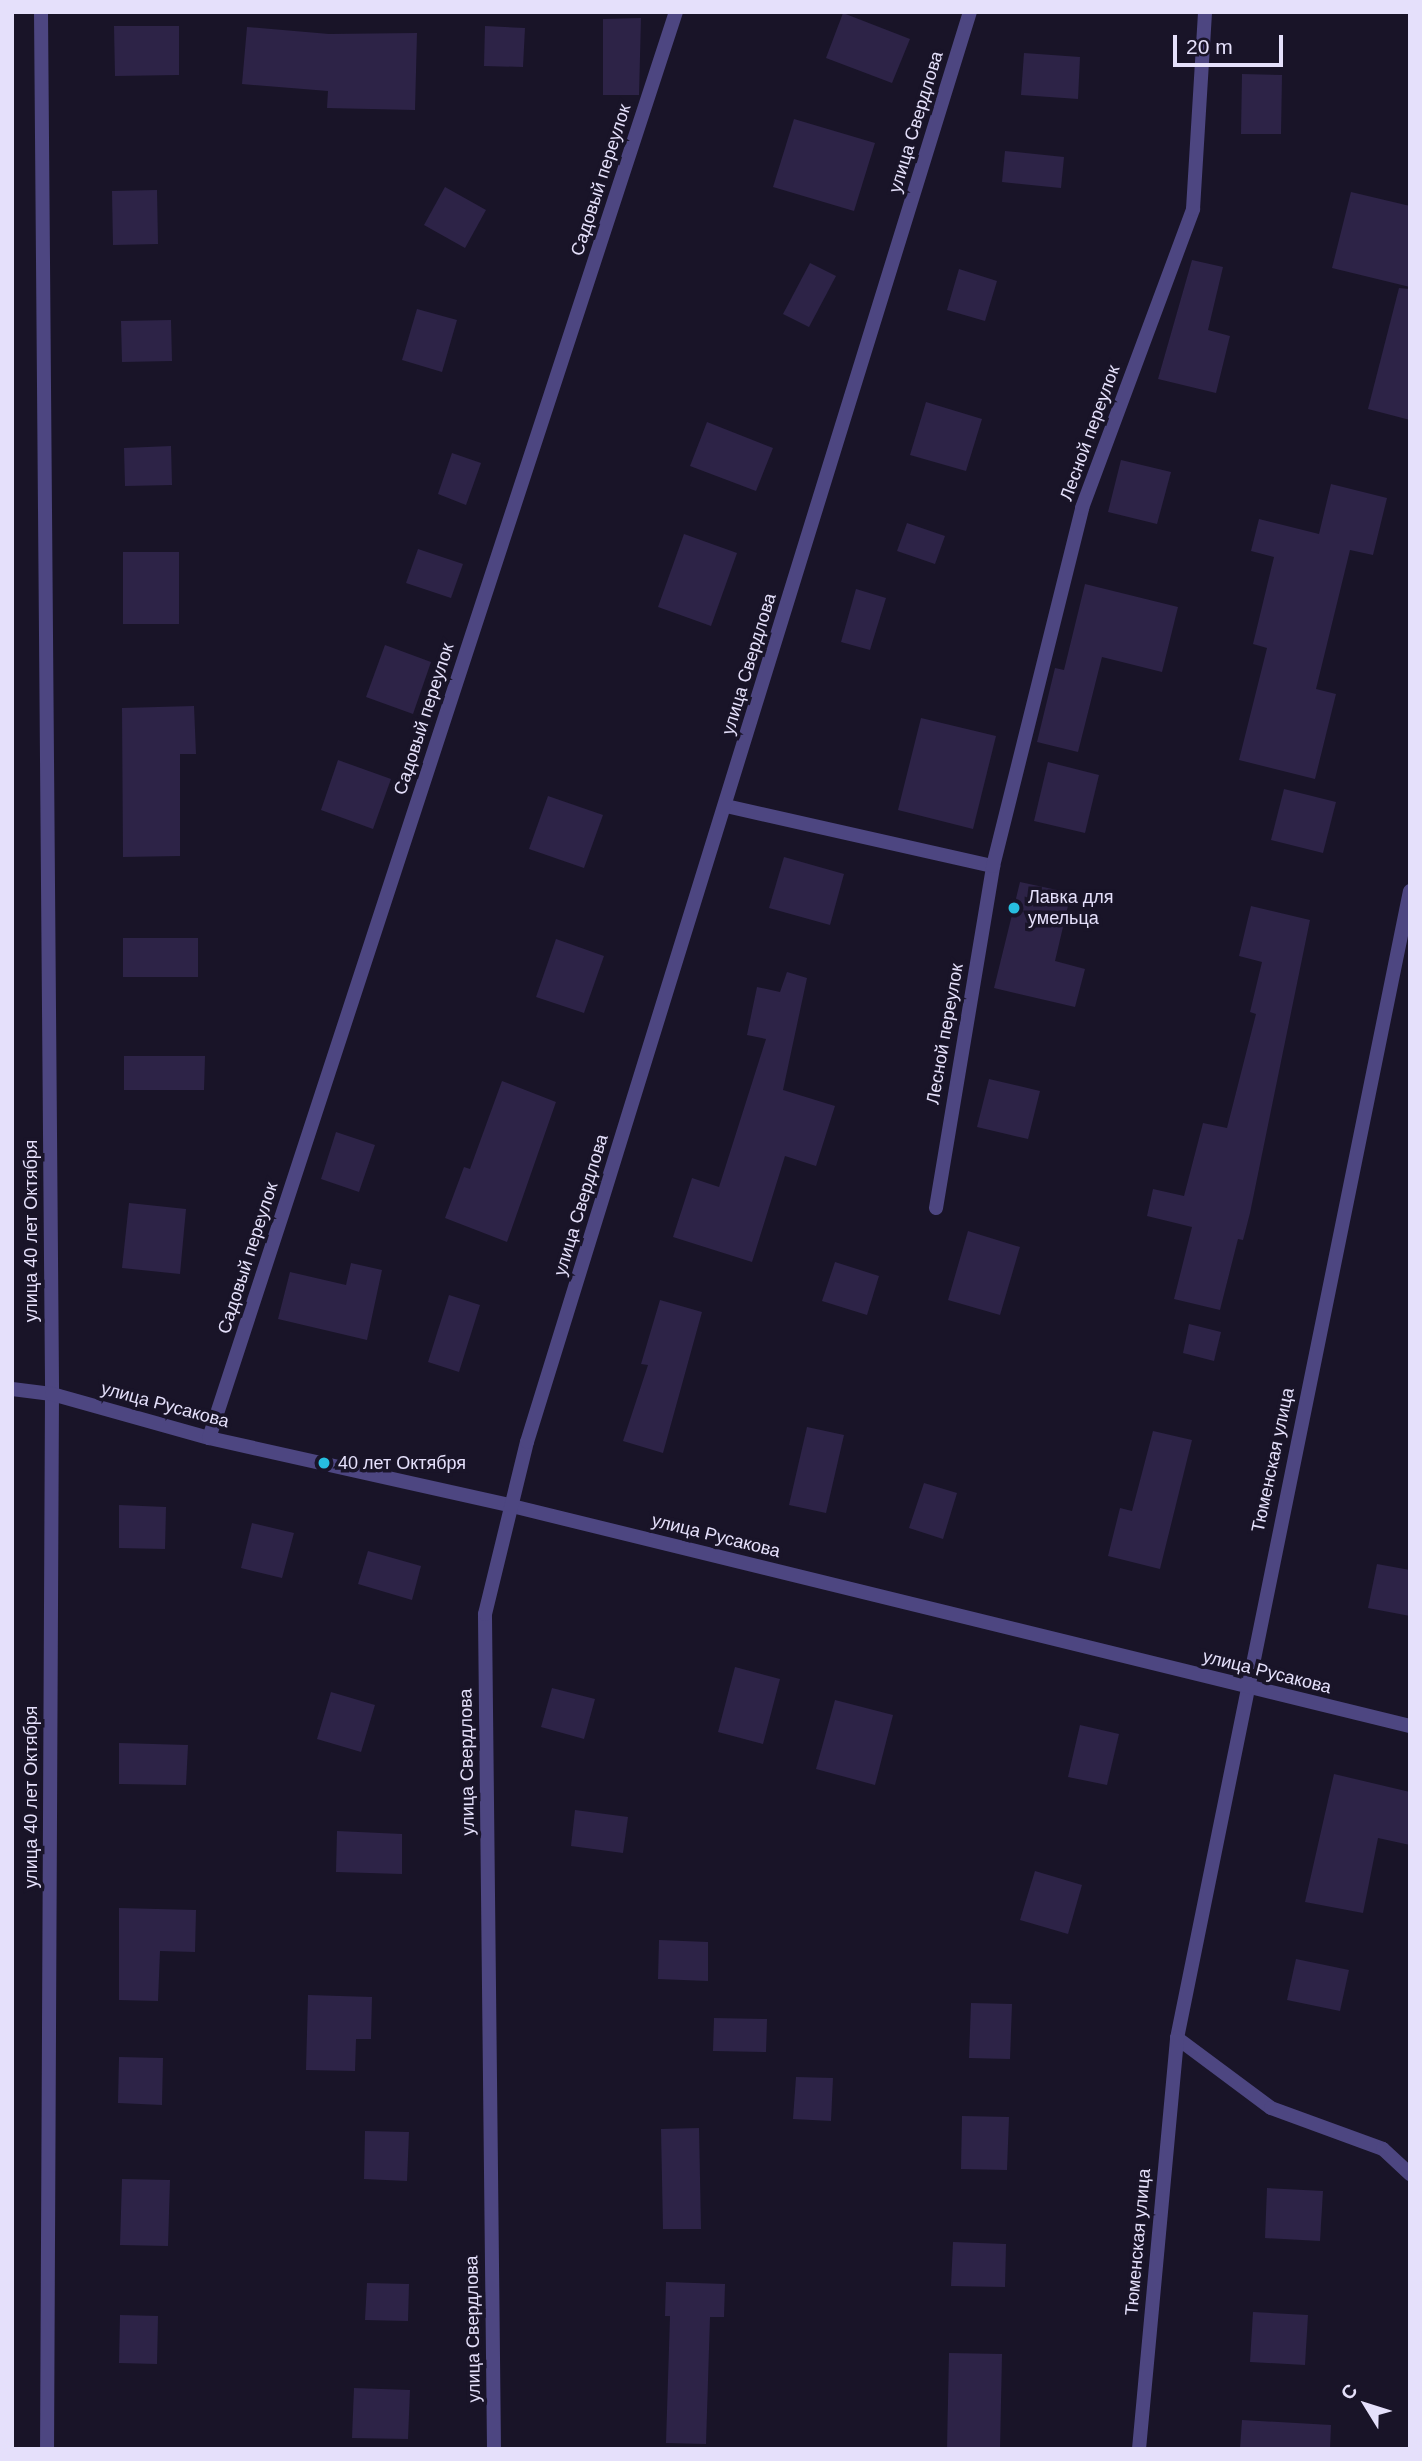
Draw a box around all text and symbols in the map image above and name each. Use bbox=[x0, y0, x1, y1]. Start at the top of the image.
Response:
scale bar bbox=[1177, 21, 1287, 65]
text: 20 m bbox=[1186, 35, 1233, 58]
street label: улица Свердлова bbox=[884, 49, 948, 195]
street label: Садовый переулок bbox=[566, 102, 636, 258]
street label: Лесной переулок bbox=[1055, 362, 1125, 504]
street label: улица Свердлова bbox=[717, 591, 781, 737]
street label: Садовый переулок bbox=[389, 641, 459, 797]
place label: Лавка для умельца bbox=[1028, 887, 1113, 930]
marker: Лавка для умельца bbox=[1006, 900, 1022, 916]
street label: Лесной переулок bbox=[922, 962, 968, 1106]
street label: улица Свердлова bbox=[549, 1132, 613, 1278]
street label: улица 40 лет Октября bbox=[20, 1140, 42, 1322]
street label: Садовый переулок bbox=[213, 1180, 283, 1336]
street label: улица Русакова bbox=[99, 1378, 231, 1432]
street label: Тюменская улица bbox=[1247, 1386, 1299, 1534]
place label: 40 лет Октября bbox=[338, 1452, 466, 1474]
marker: 40 лет Октября bbox=[316, 1455, 332, 1471]
street label: улица Русакова bbox=[649, 1510, 783, 1562]
street label: улица Русакова bbox=[1200, 1646, 1334, 1698]
street label: улица Свердлова bbox=[455, 1688, 479, 1836]
street label: улица 40 лет Октября bbox=[20, 1706, 42, 1888]
street label: Тюменская улица bbox=[1121, 2168, 1155, 2316]
street label: улица Свердлова bbox=[461, 2255, 485, 2403]
north arrow bbox=[1331, 2370, 1401, 2440]
text: С bbox=[1337, 2380, 1362, 2404]

